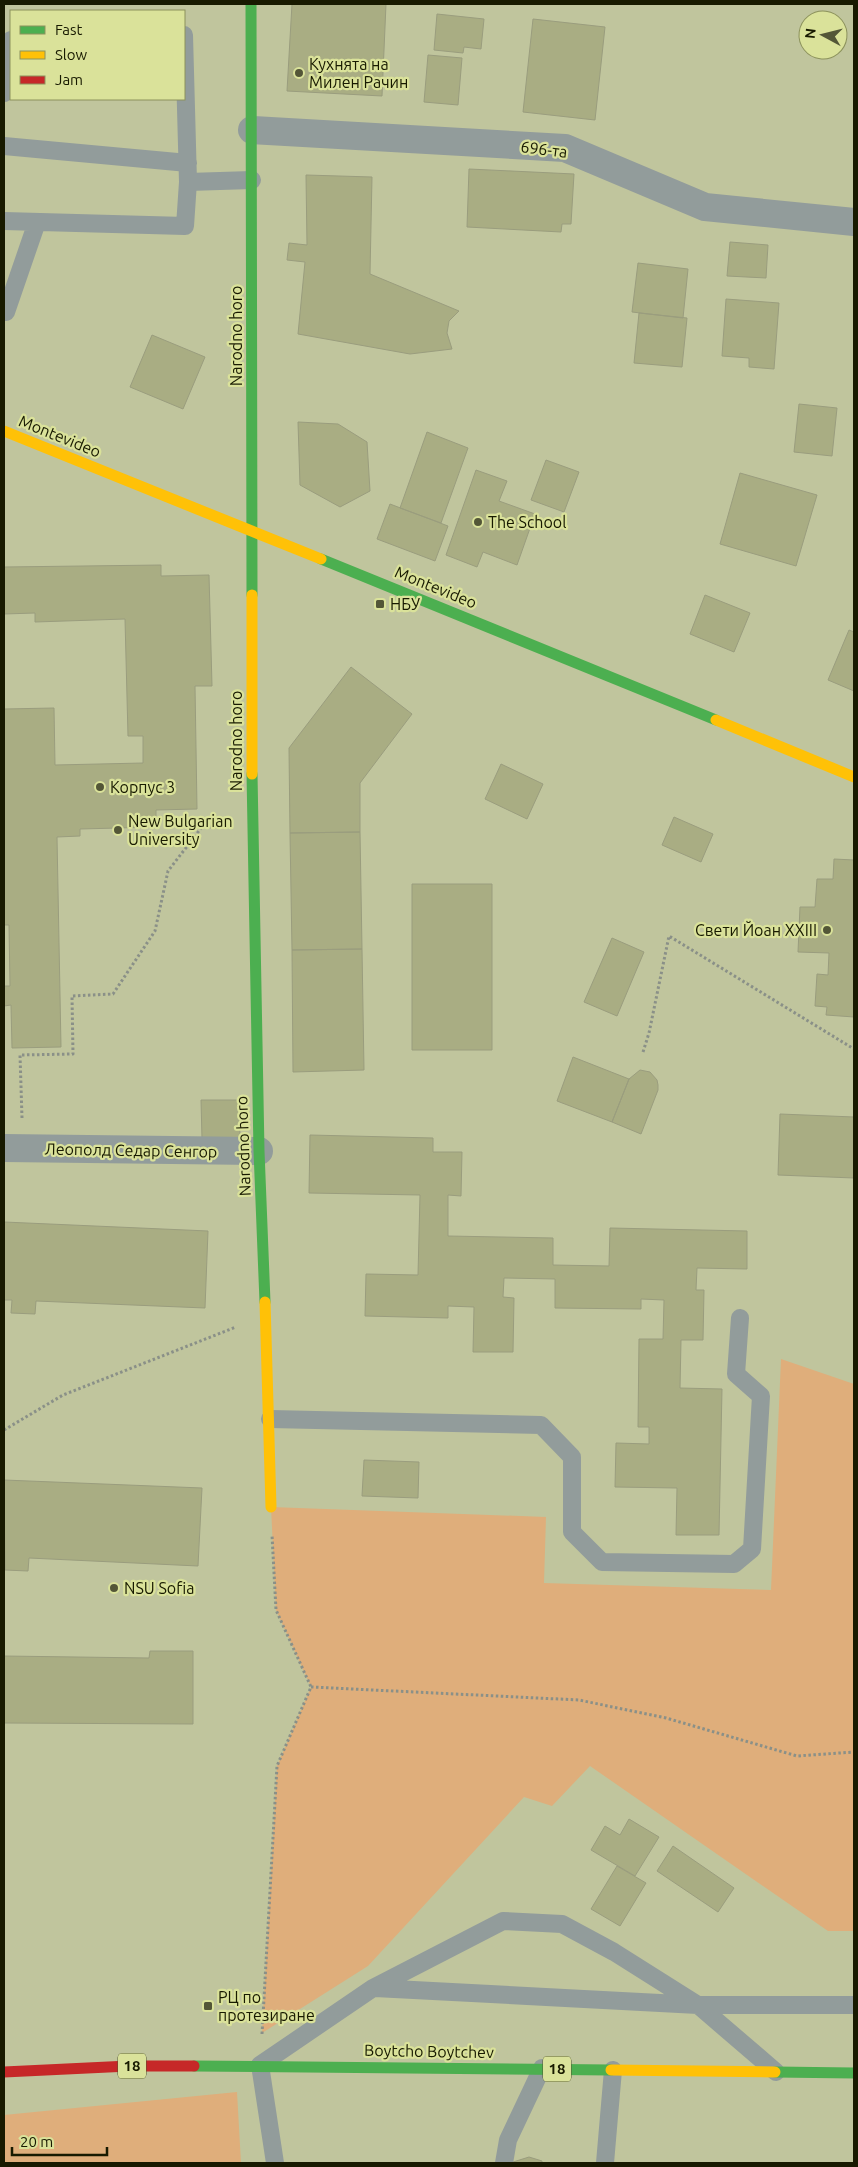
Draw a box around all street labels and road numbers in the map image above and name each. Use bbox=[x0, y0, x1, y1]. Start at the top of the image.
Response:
street label: 696-та bbox=[520, 137, 568, 161]
street label: Narodno horo bbox=[227, 286, 245, 386]
street label: Montevideo bbox=[16, 411, 104, 461]
street label: Montevideo bbox=[392, 562, 480, 612]
street label: Narodno horo bbox=[227, 691, 245, 791]
street label: Narodno horo bbox=[232, 1095, 254, 1197]
street label: Леополд Седар Сенгор bbox=[45, 1139, 217, 1161]
street label: Boytcho Boytchev bbox=[364, 2041, 494, 2061]
road number: 18 bbox=[118, 2054, 146, 2078]
road number: 18 bbox=[543, 2056, 571, 2082]

